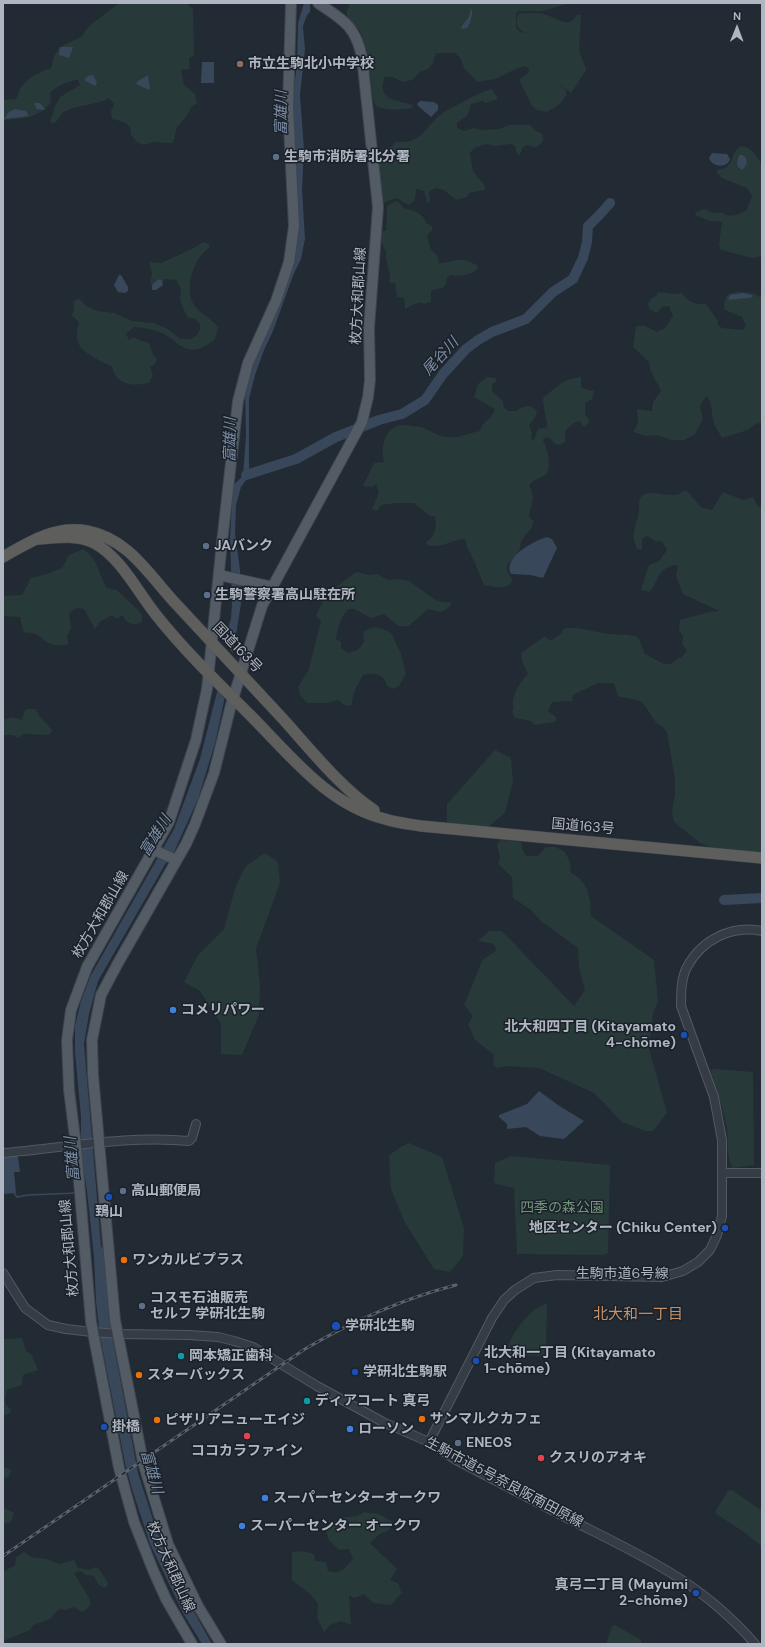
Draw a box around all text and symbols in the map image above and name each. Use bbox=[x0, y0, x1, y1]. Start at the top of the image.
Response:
north arrow bbox=[717, 8, 757, 48]
text: N bbox=[733, 9, 741, 23]
place label: 市立生駒北小中学校 bbox=[248, 56, 374, 72]
marker: 市立生駒北小中学校 bbox=[235, 59, 245, 69]
water label: 富雄川 bbox=[273, 91, 291, 135]
place label: 生駒市消防署北分署 bbox=[284, 149, 410, 165]
marker: 生駒市消防署北分署 bbox=[271, 152, 281, 162]
street label: 枚方大和郡山線 bbox=[348, 247, 370, 345]
water label: 尾谷川 bbox=[419, 334, 463, 380]
water label: 富雄川 bbox=[222, 417, 240, 463]
place label: JAバンク bbox=[214, 538, 273, 554]
marker: JAバンク bbox=[201, 541, 211, 551]
place label: 生駒警察署高山駐在所 bbox=[215, 587, 355, 603]
marker: 生駒警察署高山駐在所 bbox=[202, 590, 212, 600]
street label: 国道163号 bbox=[209, 619, 265, 677]
water label: 富雄川 bbox=[136, 812, 176, 860]
street label: 国道163号 bbox=[551, 816, 615, 838]
street label: 枚方大和郡山線 bbox=[69, 868, 133, 962]
place label: コメリパワー bbox=[181, 1002, 265, 1018]
marker: コメリパワー bbox=[168, 1005, 178, 1015]
place label: 北大和四丁目 (Kitayamato 4-chōme) bbox=[504, 1019, 676, 1052]
marker: 北大和四丁目 (Kitayamato 4-chōme) bbox=[679, 1030, 689, 1040]
water label: 富雄川 bbox=[62, 1136, 84, 1182]
place label: 高山郵便局 bbox=[131, 1183, 201, 1199]
marker: 高山郵便局 bbox=[118, 1186, 128, 1196]
marker: 鵄山 bbox=[104, 1192, 114, 1202]
street label: 枚方大和郡山線 bbox=[57, 1198, 83, 1298]
park label: 四季の森公園 bbox=[520, 1200, 604, 1216]
place label: 鵄山 bbox=[95, 1204, 123, 1220]
place label: 地区センター (Chiku Center) bbox=[529, 1220, 717, 1236]
marker: 地区センター (Chiku Center) bbox=[720, 1223, 730, 1233]
place label: ワンカルビプラス bbox=[132, 1252, 244, 1268]
marker: ワンカルビプラス bbox=[119, 1255, 129, 1265]
street label: 生駒市道6号線 bbox=[576, 1266, 668, 1282]
place label: コスモ石油販売 セルフ 学研北生駒 bbox=[150, 1290, 265, 1322]
marker: コスモ石油販売 セルフ 学研北生駒 bbox=[137, 1301, 147, 1311]
district label: 北大和一丁目 bbox=[593, 1306, 683, 1324]
place label: 学研北生駒 bbox=[345, 1318, 415, 1334]
marker: 学研北生駒 bbox=[330, 1320, 342, 1332]
place label: 北大和一丁目 (Kitayamato 1-chōme) bbox=[484, 1345, 656, 1378]
place label: 岡本矯正歯科 bbox=[189, 1348, 273, 1364]
marker: 岡本矯正歯科 bbox=[176, 1351, 186, 1361]
marker: 北大和一丁目 (Kitayamato 1-chōme) bbox=[471, 1356, 481, 1366]
place label: 学研北生駒駅 bbox=[363, 1364, 447, 1380]
place label: スターバックス bbox=[147, 1367, 245, 1383]
marker: 学研北生駒駅 bbox=[350, 1367, 360, 1377]
marker: スターバックス bbox=[134, 1370, 144, 1380]
place label: ディアコート 真弓 bbox=[315, 1393, 430, 1409]
marker: ディアコート 真弓 bbox=[302, 1396, 312, 1406]
place label: サンマルクカフェ bbox=[430, 1411, 542, 1427]
place label: ピザリアニューエイジ bbox=[165, 1412, 305, 1428]
marker: サンマルクカフェ bbox=[417, 1414, 427, 1424]
marker: ピザリアニューエイジ bbox=[152, 1415, 162, 1425]
place label: 掛橋 bbox=[112, 1419, 140, 1435]
place label: ローソン bbox=[358, 1421, 414, 1437]
marker: 掛橋 bbox=[99, 1422, 109, 1432]
marker: ローソン bbox=[345, 1424, 355, 1434]
marker: ココカラファイン bbox=[242, 1431, 252, 1441]
street label: 生駒市道5号奈良阪南田原線 bbox=[422, 1434, 586, 1532]
place label: ENEOS bbox=[466, 1435, 512, 1451]
marker: ENEOS bbox=[453, 1438, 463, 1448]
place label: ココカラファイン bbox=[191, 1443, 303, 1459]
water label: 富雄川 bbox=[136, 1448, 166, 1496]
place label: クスリのアオキ bbox=[549, 1450, 647, 1466]
marker: クスリのアオキ bbox=[536, 1453, 546, 1463]
place label: スーパーセンターオークワ bbox=[273, 1490, 441, 1506]
marker: スーパーセンターオークワ bbox=[260, 1493, 270, 1503]
place label: スーパーセンター オークワ bbox=[250, 1518, 421, 1534]
street label: 枚方大和郡山線 bbox=[142, 1519, 198, 1615]
marker: スーパーセンター オークワ bbox=[237, 1521, 247, 1531]
place label: 真弓二丁目 (Mayumi 2-chōme) bbox=[555, 1577, 688, 1610]
marker: 真弓二丁目 (Mayumi 2-chōme) bbox=[691, 1588, 701, 1598]

